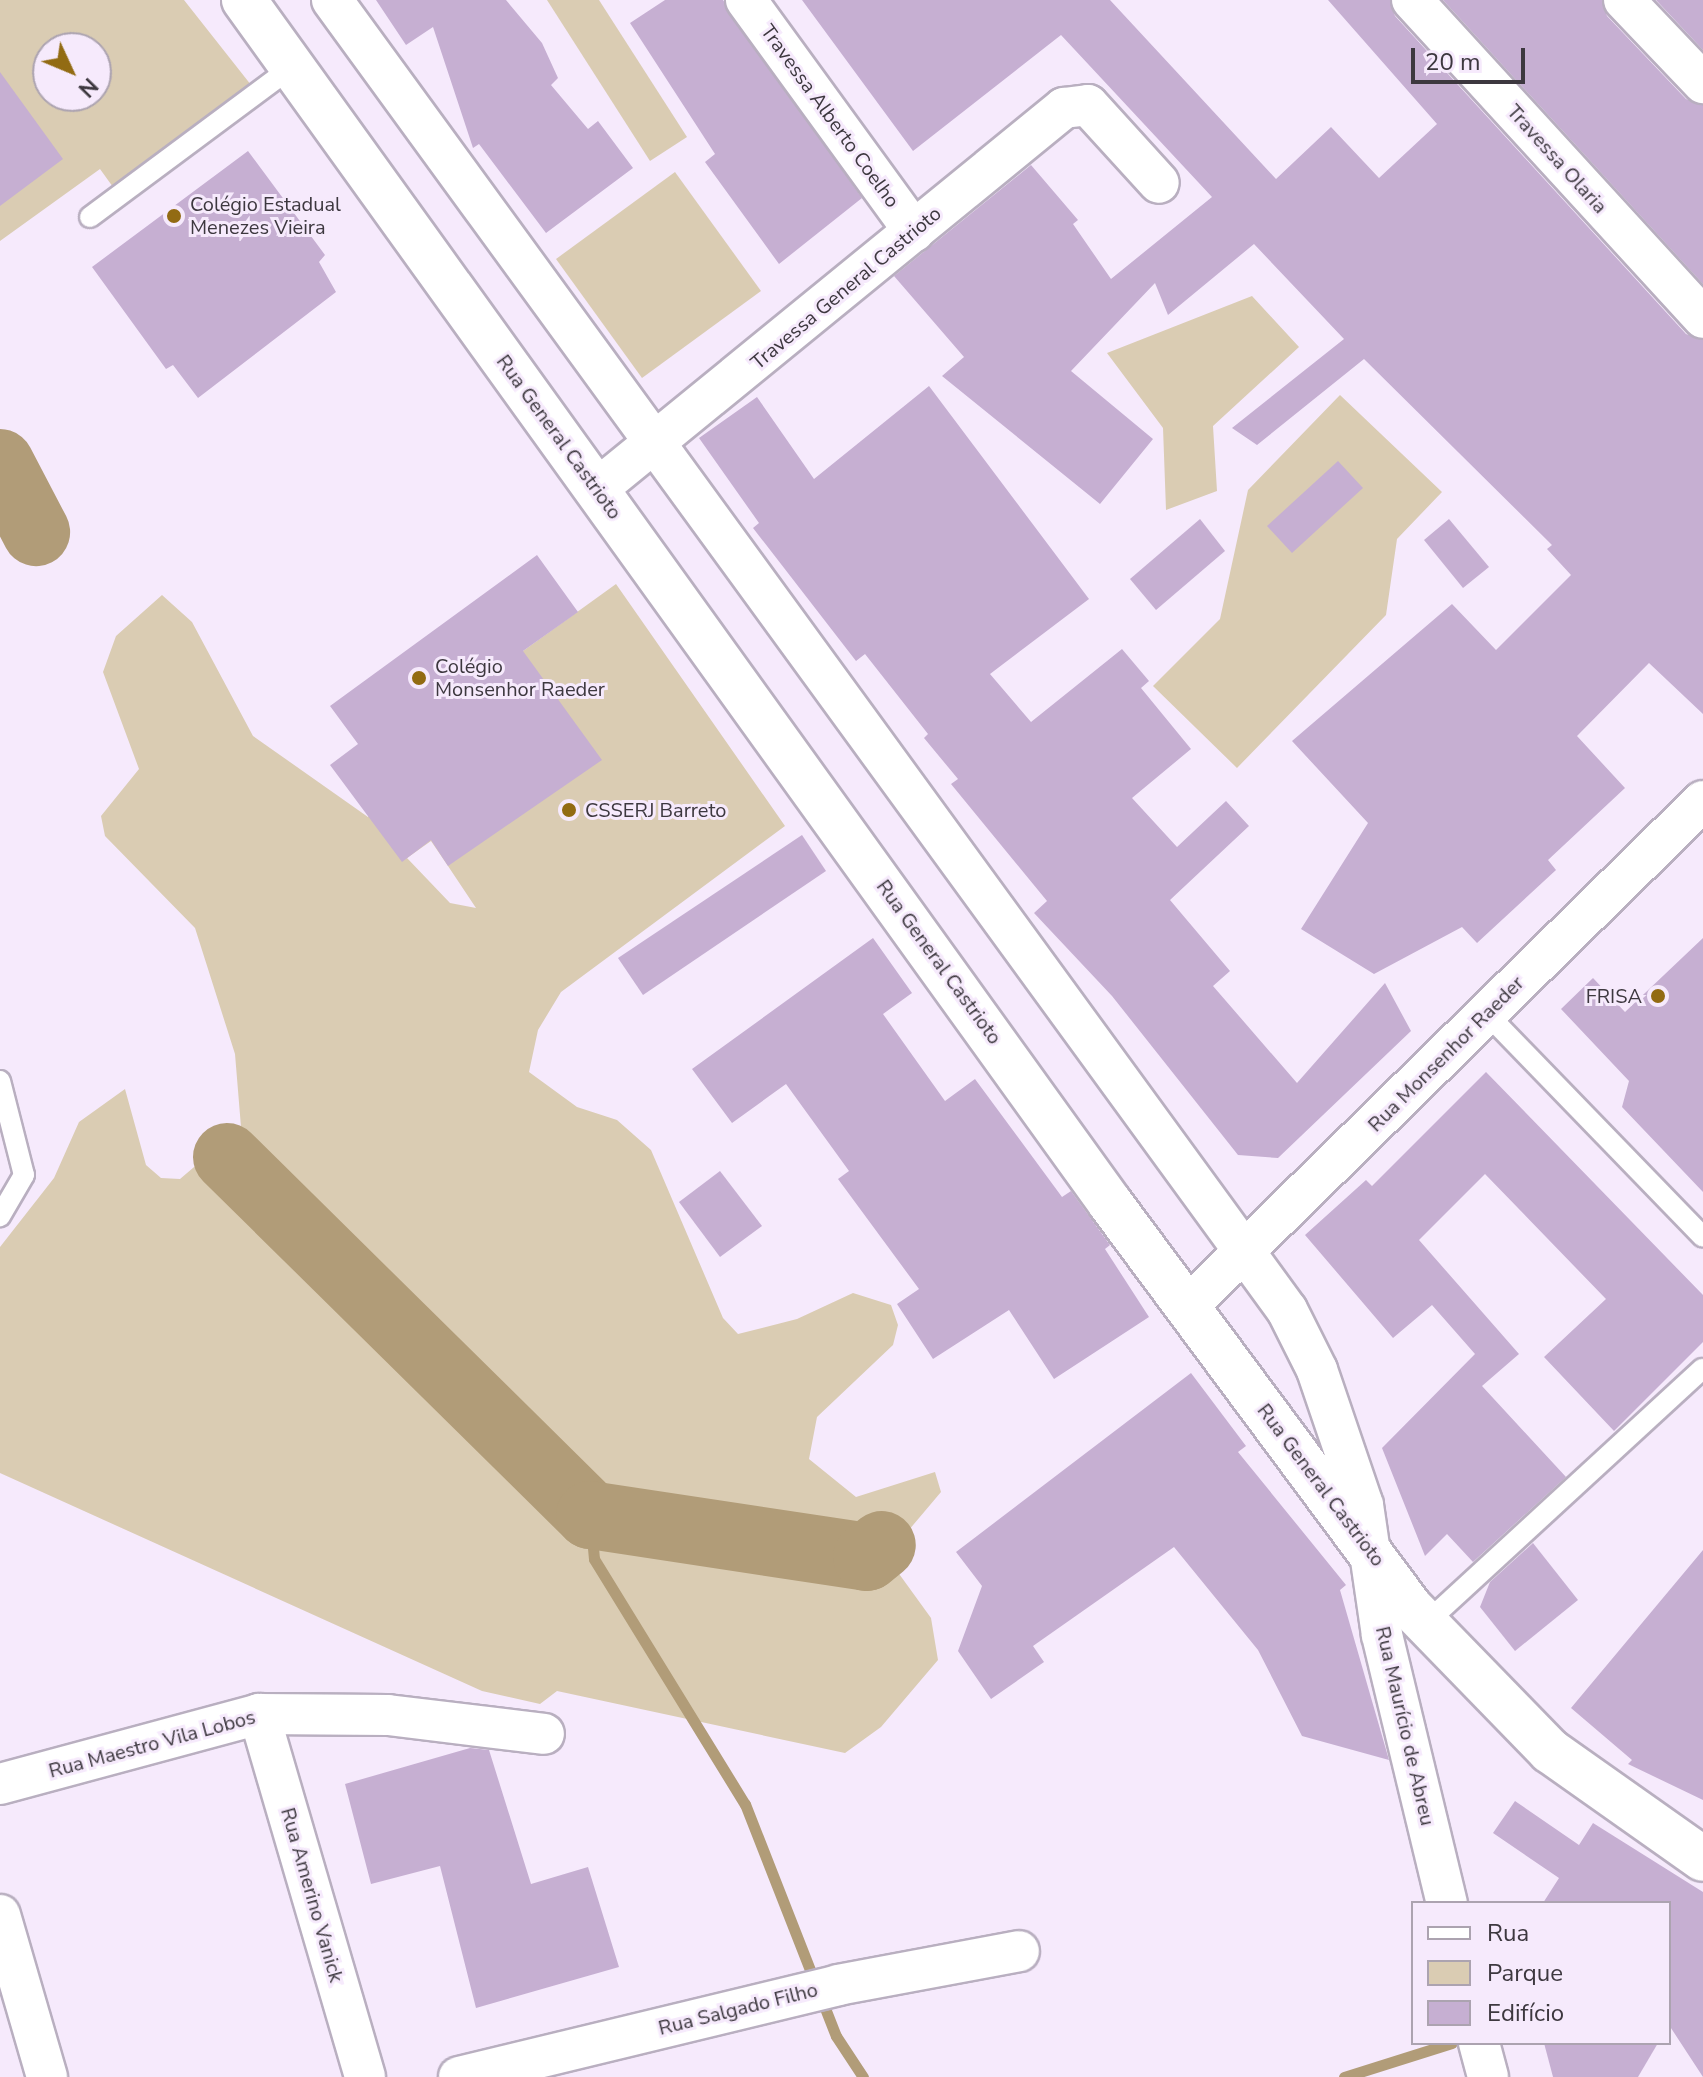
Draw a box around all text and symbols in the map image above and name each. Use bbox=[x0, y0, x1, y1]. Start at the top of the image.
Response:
street label: Travessa Alberto Coelho bbox=[756, 20, 904, 212]
north arrow bbox=[32, 32, 112, 112]
scale bar bbox=[1415, 32, 1529, 82]
text: 20 m bbox=[1425, 46, 1481, 78]
text: N bbox=[71, 71, 104, 104]
street label: Travessa Olaria bbox=[1502, 100, 1612, 218]
place label: Colégio Estadual Menezes Vieira bbox=[190, 192, 341, 239]
street label: Travessa General Castrioto bbox=[746, 201, 946, 375]
marker: Colégio Estadual Menezes Vieira bbox=[165, 207, 183, 225]
street label: Rua General Castrioto bbox=[491, 350, 627, 524]
place label: Colégio Monsenhor Raeder bbox=[435, 654, 605, 701]
marker: Colégio Monsenhor Raeder bbox=[410, 669, 428, 687]
place label: CSSERJ Barreto bbox=[585, 798, 726, 822]
marker: CSSERJ Barreto bbox=[560, 801, 578, 819]
street label: Rua General Castrioto bbox=[871, 875, 1007, 1049]
street label: Rua Monsenhor Raeder bbox=[1363, 971, 1529, 1137]
place label: FRISA bbox=[1586, 984, 1642, 1008]
marker: FRISA bbox=[1649, 987, 1667, 1005]
street label: Rua General Castrioto bbox=[1252, 1399, 1390, 1571]
street label: Rua Maurício de Abreu bbox=[1370, 1624, 1440, 1828]
street label: Rua Maestro Vila Lobos bbox=[46, 1705, 258, 1783]
street label: Rua Amerino Vanick bbox=[276, 1805, 348, 1985]
legend bbox=[1411, 1901, 1671, 2045]
text: Rua bbox=[1487, 1917, 1529, 1949]
text: Parque bbox=[1487, 1957, 1563, 1989]
street label: Rua Salgado Filho bbox=[656, 1978, 820, 2040]
text: Edifício bbox=[1487, 1997, 1564, 2029]

